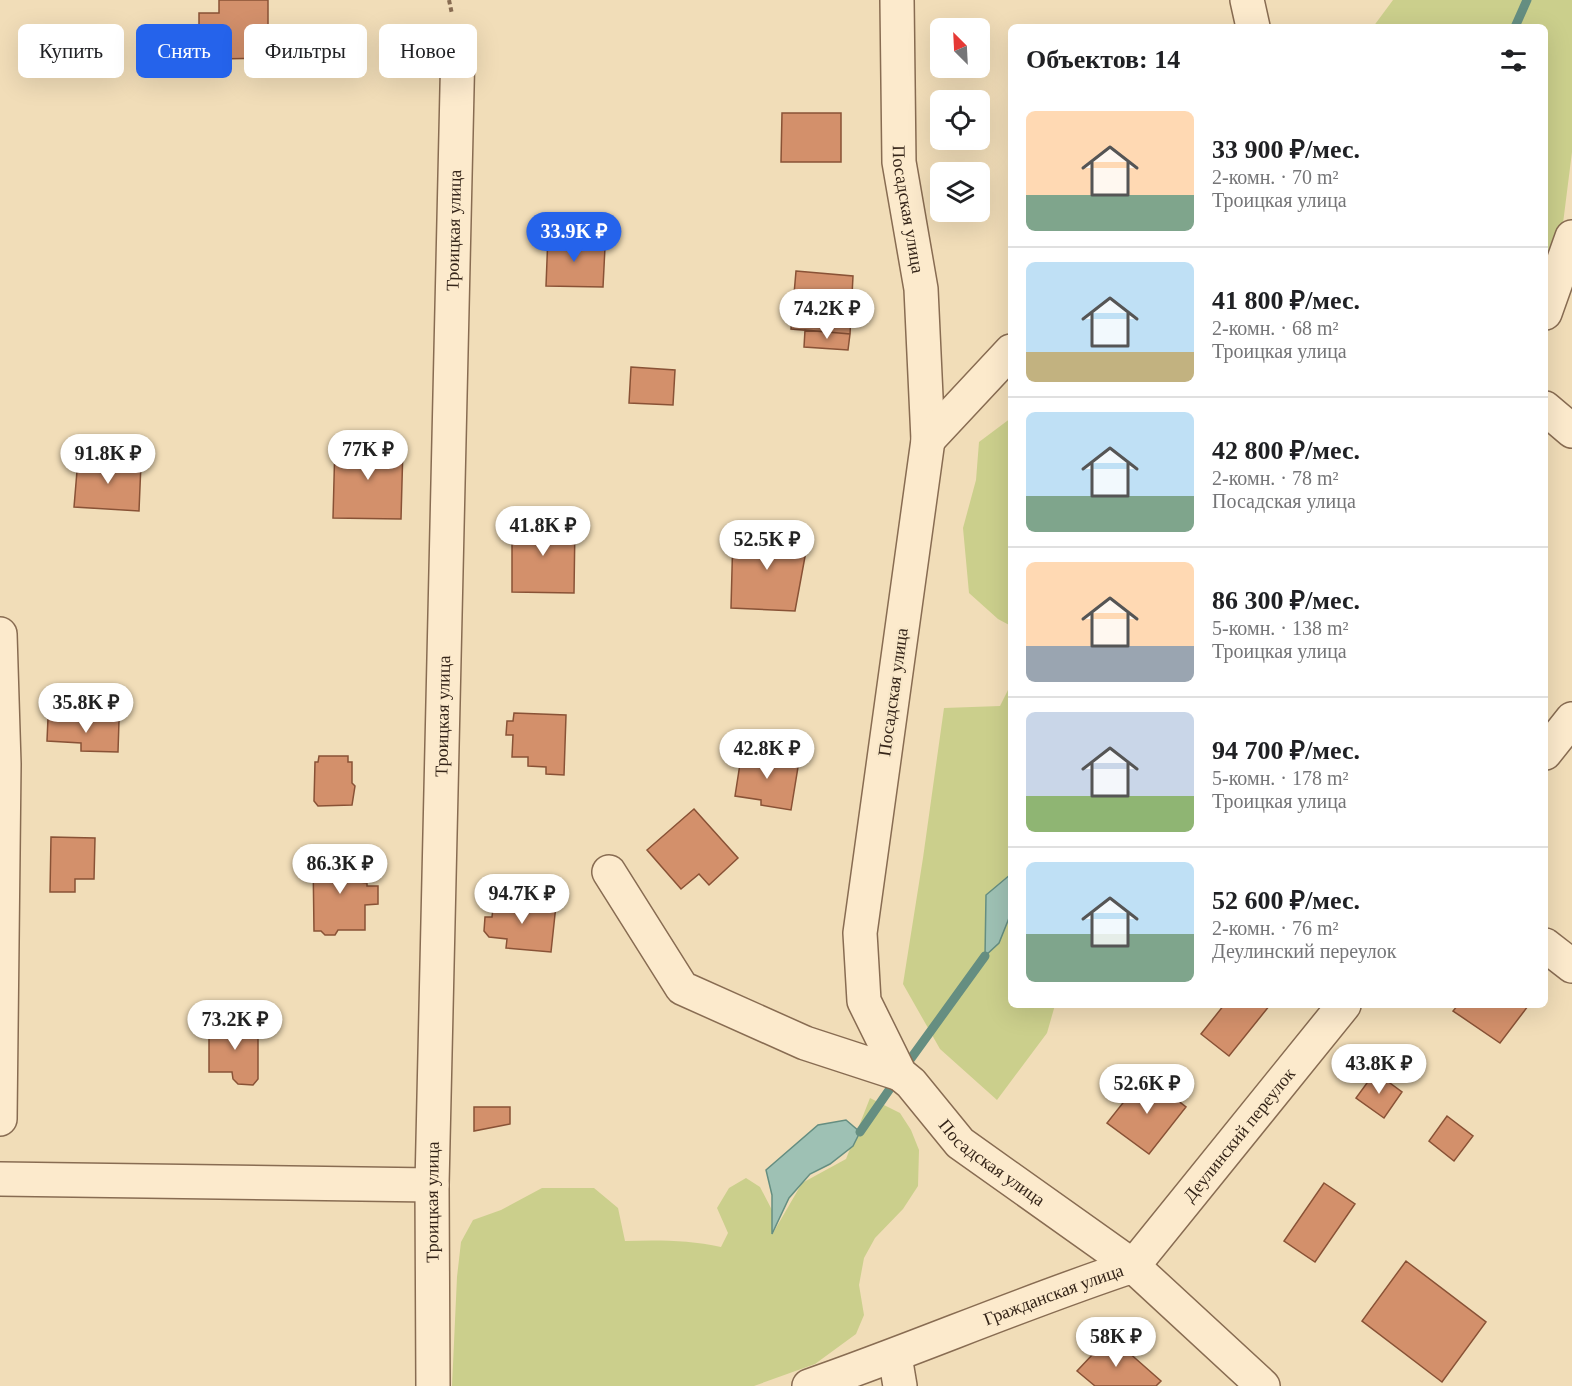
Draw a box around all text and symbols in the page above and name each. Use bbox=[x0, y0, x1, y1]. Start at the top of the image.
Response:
north arrow bbox=[930, 18, 990, 78]
map controls bbox=[930, 18, 990, 222]
chip: Купить bbox=[18, 24, 124, 78]
chip: Снять bbox=[136, 24, 232, 78]
chip: Фильтры bbox=[244, 24, 367, 78]
chip: Новое bbox=[379, 24, 477, 78]
icon: filters bbox=[1497, 44, 1530, 77]
text: Объектов: 14 bbox=[1026, 45, 1180, 74]
button: locate bbox=[930, 90, 990, 150]
icon: home bbox=[1074, 135, 1146, 207]
text: 33 900 ₽/мес. bbox=[1212, 135, 1360, 164]
street label: Посадская улица bbox=[888, 145, 928, 275]
button: layers bbox=[930, 162, 990, 222]
text: 2-комн. · 70 m² bbox=[1212, 166, 1339, 188]
street label: Троицкая улица bbox=[442, 169, 465, 291]
text: Троицкая улица bbox=[1212, 189, 1347, 211]
pin: 33.9K ₽ bbox=[519, 212, 629, 263]
text: 33.9K ₽ bbox=[540, 220, 608, 242]
icon: home bbox=[1074, 286, 1146, 358]
text: 41 800 ₽/мес. bbox=[1212, 286, 1360, 315]
pin: 74.2K ₽ bbox=[772, 289, 882, 340]
text: 74.2K ₽ bbox=[793, 297, 861, 319]
text: 2-комн. · 68 m² bbox=[1212, 317, 1339, 339]
text: Троицкая улица bbox=[1212, 340, 1347, 362]
pin: 77K ₽ bbox=[326, 430, 410, 481]
pin: 91.8K ₽ bbox=[53, 434, 163, 485]
icon: home bbox=[1074, 436, 1146, 508]
text: 42 800 ₽/мес. bbox=[1212, 436, 1360, 465]
text: 77K ₽ bbox=[342, 438, 394, 460]
text: 91.8K ₽ bbox=[74, 442, 142, 464]
text: 2-комн. · 78 m² bbox=[1212, 467, 1339, 489]
text: Посадская улица bbox=[1212, 490, 1356, 512]
pin: 41.8K ₽ bbox=[488, 506, 598, 557]
text: 41.8K ₽ bbox=[509, 514, 577, 536]
pin: 52.5K ₽ bbox=[712, 520, 822, 571]
text: 52.5K ₽ bbox=[733, 528, 801, 550]
icon: home bbox=[1074, 586, 1146, 658]
text: 86 300 ₽/мес. bbox=[1212, 586, 1360, 615]
text: 5-комн. · 138 m² bbox=[1212, 617, 1349, 639]
street label: Посадская улица bbox=[874, 626, 912, 758]
text: Троицкая улица bbox=[1212, 640, 1347, 662]
street label: Троицкая улица bbox=[431, 655, 454, 777]
pin: 35.8K ₽ bbox=[31, 683, 141, 734]
text: 35.8K ₽ bbox=[52, 691, 120, 713]
pin: 42.8K ₽ bbox=[712, 729, 822, 780]
icon: home bbox=[1074, 736, 1146, 808]
text: 94 700 ₽/мес. bbox=[1212, 736, 1360, 765]
text: 42.8K ₽ bbox=[733, 737, 801, 759]
text: 5-комн. · 178 m² bbox=[1212, 767, 1349, 789]
text: Троицкая улица bbox=[1212, 790, 1347, 812]
pin: 86.3K ₽ bbox=[285, 844, 395, 895]
text: 86.3K ₽ bbox=[306, 852, 374, 874]
pin: 94.7K ₽ bbox=[467, 874, 577, 925]
text: 94.7K ₽ bbox=[488, 882, 556, 904]
icon: home bbox=[1074, 886, 1146, 958]
text: 52 600 ₽/мес. bbox=[1212, 886, 1360, 915]
text: 2-комн. · 76 m² bbox=[1212, 917, 1339, 939]
text: Деулинский переулок bbox=[1212, 940, 1397, 962]
pin: 73.2K ₽ bbox=[180, 1000, 290, 1051]
text: 73.2K ₽ bbox=[201, 1008, 269, 1030]
pin: 43.8K ₽ bbox=[1324, 1044, 1434, 1095]
text: 43.8K ₽ bbox=[1345, 1052, 1413, 1074]
pin: 52.6K ₽ bbox=[1092, 1064, 1202, 1115]
street label: Деулинский переулок bbox=[1179, 1064, 1299, 1206]
text: 52.6K ₽ bbox=[1113, 1072, 1181, 1094]
street label: Посадская улица bbox=[935, 1115, 1049, 1210]
street label: Троицкая улица bbox=[422, 1141, 443, 1263]
street label: Гражданская улица bbox=[981, 1260, 1126, 1329]
pin: 58K ₽ bbox=[1074, 1317, 1158, 1368]
text: 58K ₽ bbox=[1090, 1325, 1142, 1347]

